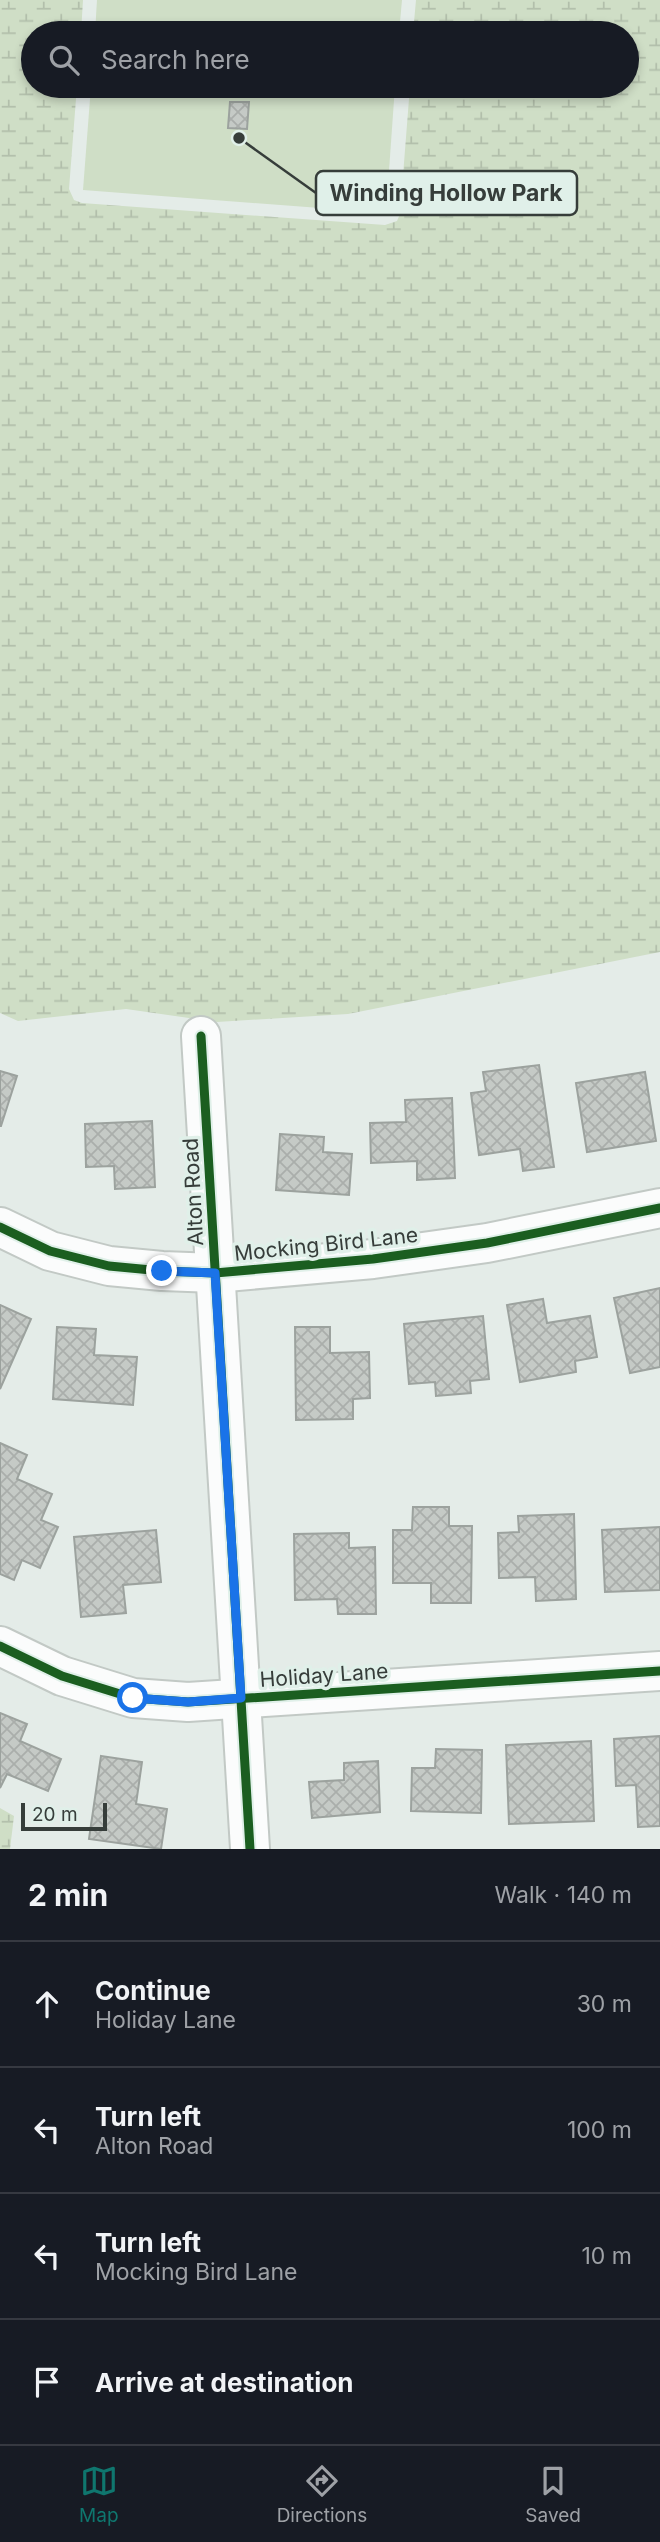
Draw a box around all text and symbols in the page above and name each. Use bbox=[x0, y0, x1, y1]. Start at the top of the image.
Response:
search box bbox=[21, 21, 639, 98]
icon: search bbox=[45, 41, 83, 79]
text: Search here bbox=[101, 44, 250, 75]
callout: Winding Hollow Park bbox=[316, 171, 577, 215]
text: Winding Hollow Park bbox=[329, 179, 563, 207]
street label: Alton Road bbox=[178, 1137, 208, 1247]
street label: Mocking Bird Lane bbox=[233, 1222, 419, 1266]
route end bbox=[146, 1255, 177, 1286]
street label: Holiday Lane bbox=[259, 1658, 389, 1692]
route start bbox=[117, 1682, 148, 1713]
scale bar bbox=[21, 1800, 107, 1832]
text: 20 m bbox=[32, 1803, 78, 1826]
text: 2 min bbox=[28, 1877, 108, 1913]
text: Walk · 140 m bbox=[494, 1881, 632, 1909]
text: Continue bbox=[95, 1975, 211, 2006]
icon: ahead bbox=[28, 1985, 66, 2023]
text: 30 m bbox=[577, 1990, 632, 2018]
text: Holiday Lane bbox=[95, 2006, 236, 2034]
text: Turn left bbox=[95, 2101, 201, 2132]
icon: left bbox=[28, 2111, 66, 2149]
text: 100 m bbox=[567, 2116, 632, 2144]
text: Alton Road bbox=[95, 2132, 213, 2160]
text: Turn left bbox=[95, 2227, 201, 2258]
icon: left bbox=[28, 2237, 66, 2275]
text: 10 m bbox=[582, 2242, 632, 2270]
text: Mocking Bird Lane bbox=[95, 2258, 297, 2286]
icon: arrive bbox=[28, 2363, 66, 2401]
text: Arrive at destination bbox=[95, 2367, 354, 2398]
tab: Map bbox=[79, 2462, 119, 2527]
tab: Directions bbox=[277, 2462, 367, 2527]
tab: Saved bbox=[525, 2462, 581, 2527]

